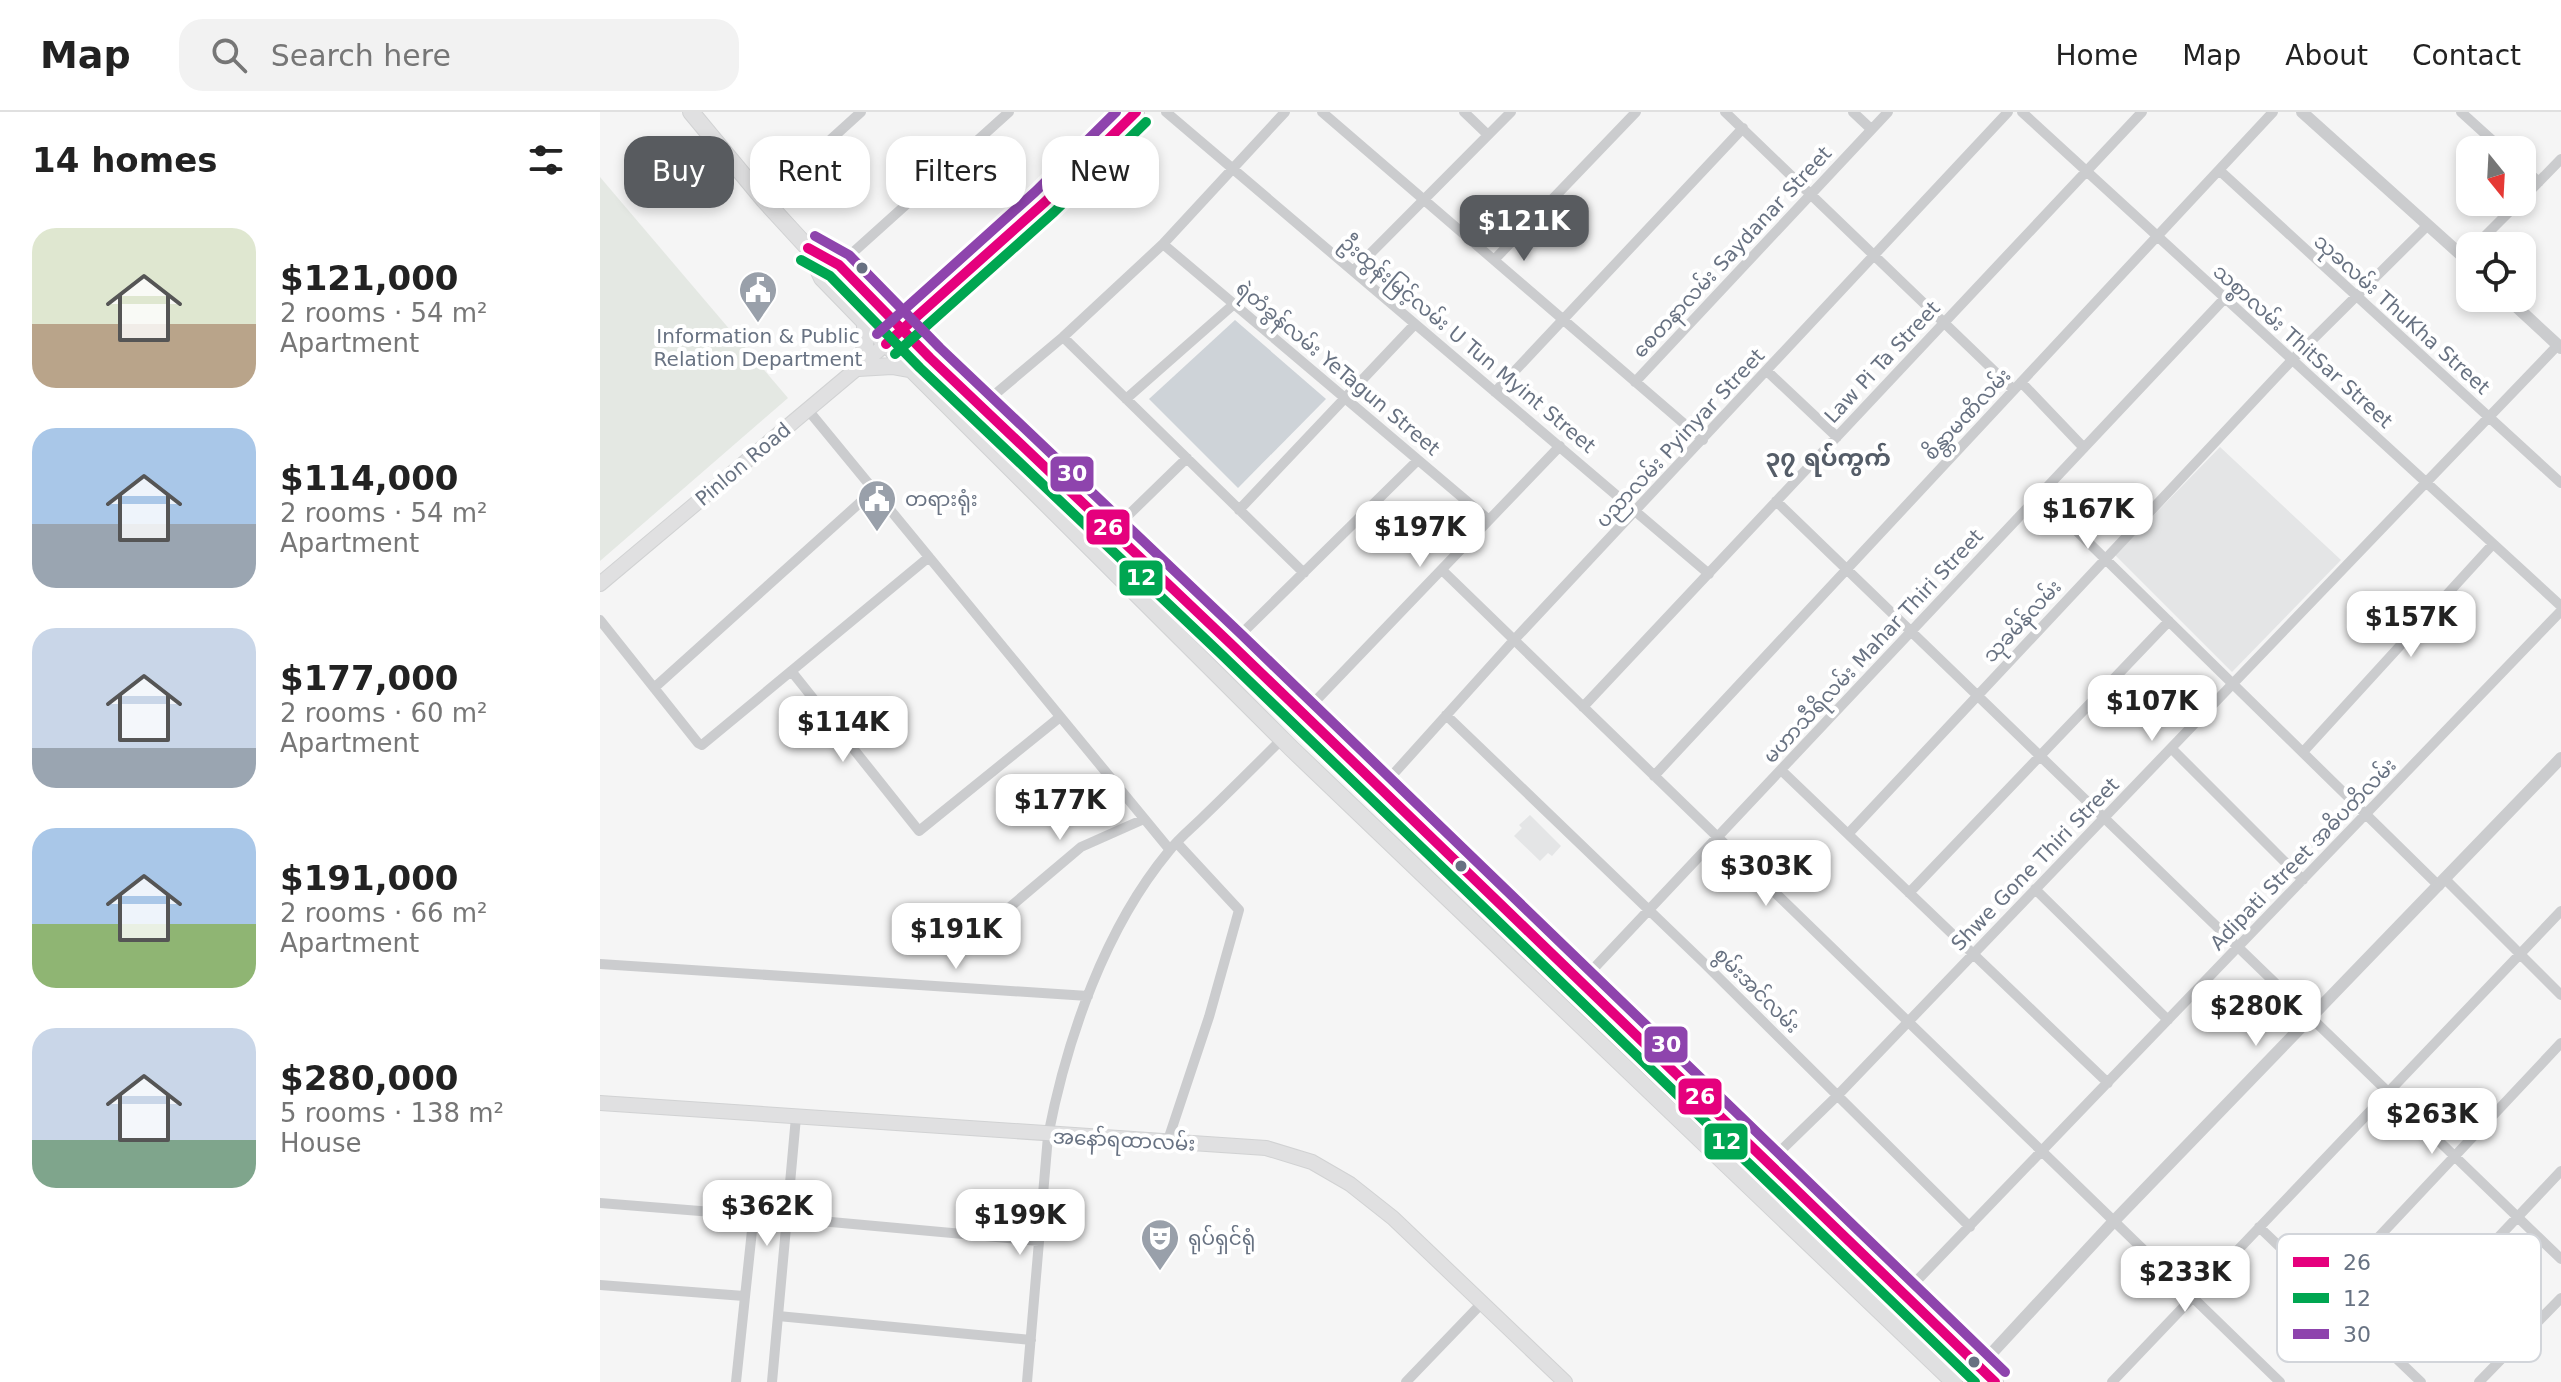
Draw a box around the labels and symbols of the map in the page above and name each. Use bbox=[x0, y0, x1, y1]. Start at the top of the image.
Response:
north arrow bbox=[2456, 136, 2536, 216]
street label: စေတနာလမ်း Saydanar Street bbox=[1626, 140, 1839, 365]
pin: $121K bbox=[1468, 195, 1580, 263]
street label: သုခလမ်း ThuKha Street bbox=[2306, 227, 2496, 403]
street label: ဦးထွန်းမြင့်လမ်း U Tun Myint Street bbox=[1333, 229, 1602, 461]
street label: သစ္စာလမ်း ThitSar Street bbox=[2205, 258, 2399, 436]
unlabelled marker bbox=[854, 260, 870, 276]
public building icon: Information & Public Relation Department bbox=[737, 269, 779, 324]
street label: ရဲတံခွန်လမ်း YeTagun Street bbox=[1229, 274, 1446, 464]
street label: Law Pi Ta Street bbox=[1819, 296, 1945, 428]
place label: Information & Public Relation Department bbox=[654, 324, 863, 371]
street label: ပညာလမ်း Pyinyar Street bbox=[1589, 342, 1772, 535]
street label: စိန္တာမဏိလမ်း bbox=[1917, 362, 2019, 468]
street label: Pinlon Road bbox=[691, 417, 795, 511]
district label: ၃၇ ရပ်ကွက် bbox=[1765, 442, 1891, 477]
line badge: 30 bbox=[1049, 455, 1095, 493]
text: 30 bbox=[1057, 461, 1087, 486]
public building icon: တရားရုံး bbox=[856, 478, 898, 533]
pin: $167K bbox=[2032, 483, 2144, 551]
place label: တရားရုံး bbox=[905, 487, 978, 516]
pin: $197K bbox=[1364, 501, 1476, 569]
line badge: 26 bbox=[1085, 508, 1131, 546]
text: 26 bbox=[1093, 515, 1123, 540]
street label: မဟာသီရိလမ်း Mahar Thiri Street bbox=[1757, 523, 1991, 771]
line badge: 12 bbox=[1118, 559, 1164, 597]
text: 12 bbox=[1126, 565, 1156, 590]
street label: သုခမိန်လမ်း bbox=[1976, 573, 2070, 671]
pin: $157K bbox=[2355, 591, 2467, 659]
pin: $107K bbox=[2096, 675, 2208, 743]
pin: $114K bbox=[787, 696, 899, 764]
street label: Adipati Street အဓိပတိလမ်း bbox=[2204, 752, 2401, 955]
street label: Shwe Gone Thiri Street bbox=[1946, 773, 2124, 955]
pin: $177K bbox=[1004, 774, 1116, 842]
pin: $303K bbox=[1710, 840, 1822, 908]
unlabelled marker bbox=[1453, 858, 1469, 874]
pin: $191K bbox=[900, 903, 1012, 971]
street label: စွမ်းအင်လမ်း bbox=[1706, 941, 1806, 1041]
pin: $280K bbox=[2200, 980, 2312, 1048]
line badge: 30 bbox=[1643, 1025, 1689, 1064]
text: 30 bbox=[1651, 1032, 1681, 1057]
line badge: 26 bbox=[1677, 1077, 1723, 1116]
text: 26 bbox=[1685, 1084, 1715, 1109]
pin: $263K bbox=[2376, 1088, 2488, 1156]
street label: အနော်ရထာလမ်း bbox=[1052, 1122, 1196, 1160]
line badge: 12 bbox=[1703, 1122, 1749, 1161]
text: 12 bbox=[1711, 1129, 1741, 1154]
pin: $362K bbox=[711, 1180, 823, 1248]
pin: $199K bbox=[964, 1189, 1076, 1257]
theatre icon: ရုပ်ရှင်ရုံ bbox=[1139, 1217, 1181, 1272]
place label: ရုပ်ရှင်ရုံ bbox=[1188, 1224, 1255, 1255]
legend bbox=[2277, 1234, 2541, 1362]
pin: $233K bbox=[2129, 1246, 2241, 1314]
text: 26 bbox=[2343, 1250, 2371, 1275]
text: 12 bbox=[2343, 1286, 2371, 1311]
text: 30 bbox=[2343, 1322, 2371, 1347]
unlabelled marker bbox=[1966, 1354, 1982, 1370]

